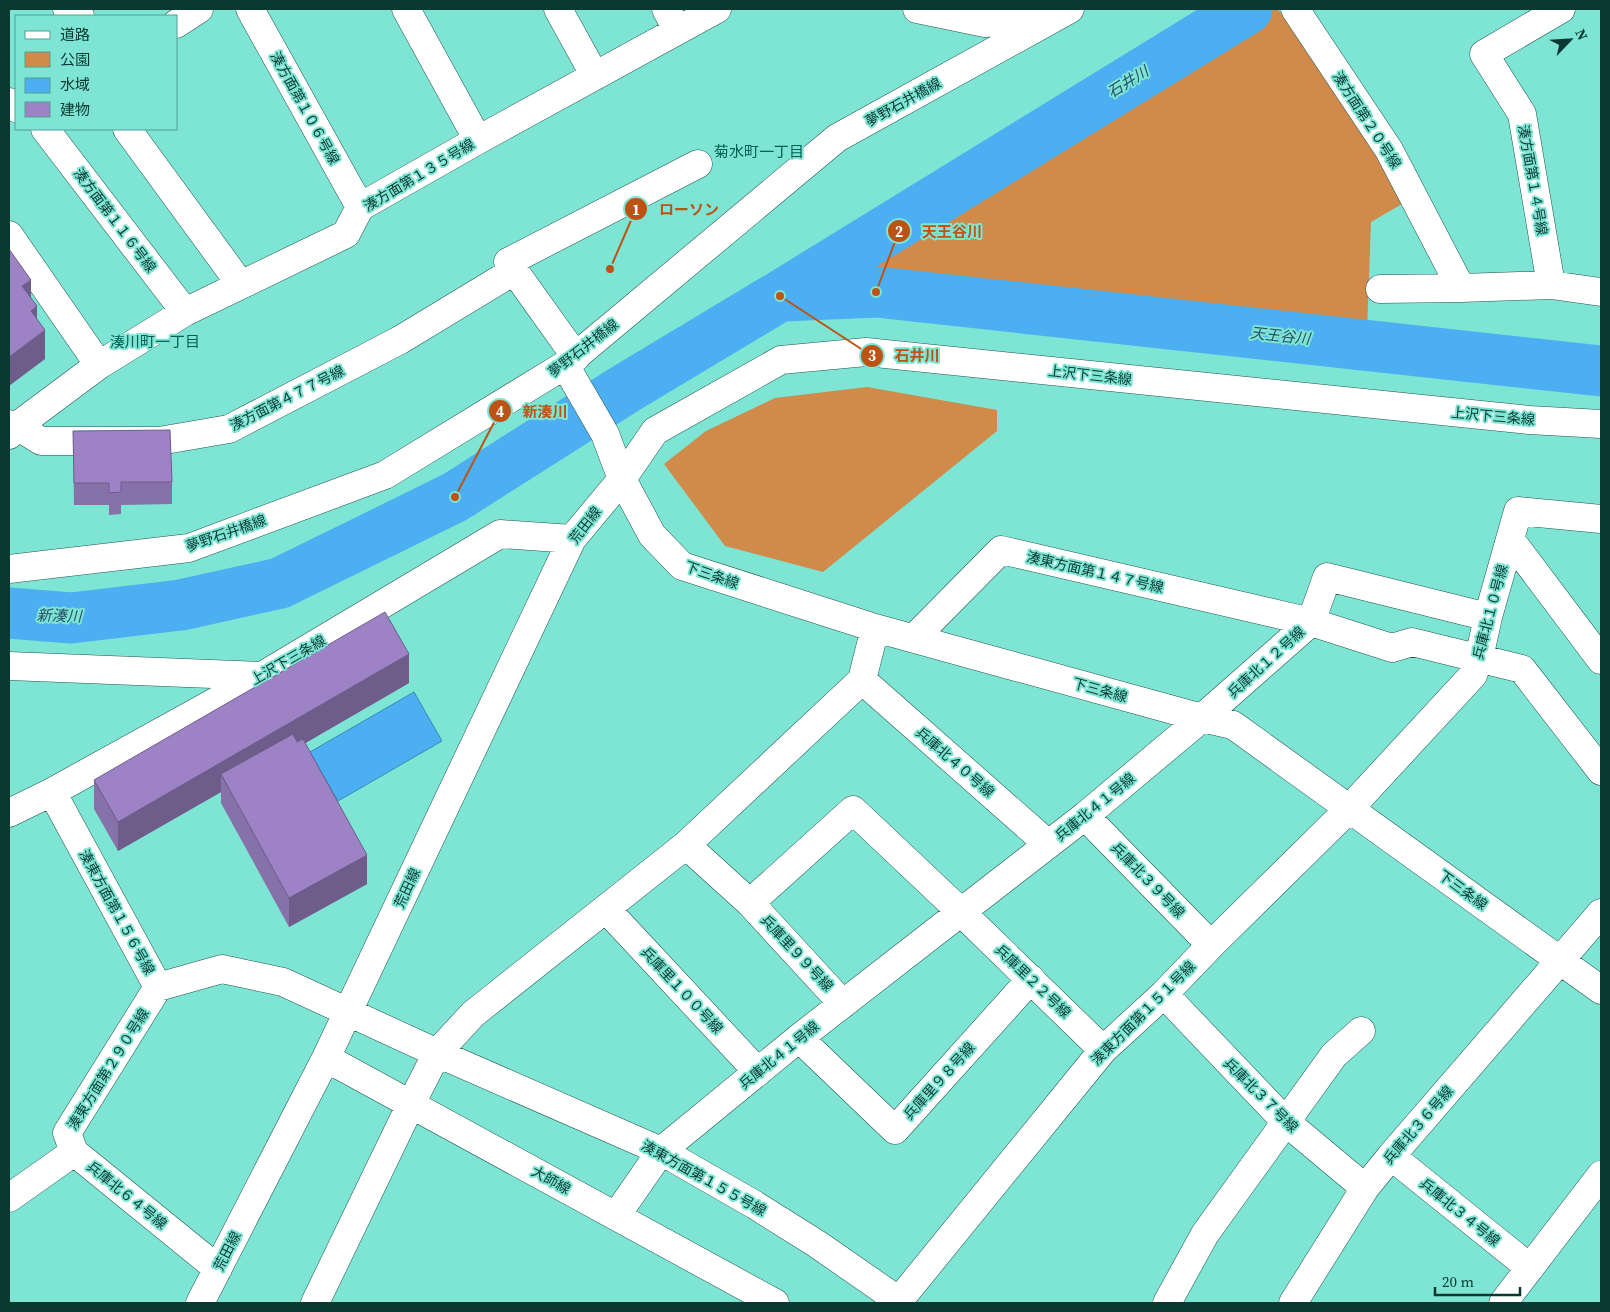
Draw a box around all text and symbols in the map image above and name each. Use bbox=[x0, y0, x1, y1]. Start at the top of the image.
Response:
legend bbox=[15, 15, 178, 130]
north arrow bbox=[1545, 15, 1595, 65]
text: 道路 bbox=[60, 24, 90, 45]
text: N bbox=[1571, 26, 1593, 43]
street label: 湊方面第１０６号線 bbox=[266, 48, 344, 168]
text: 公園 bbox=[60, 49, 90, 70]
water label: 石井川 bbox=[1103, 60, 1154, 102]
street label: 湊方面第２０号線 bbox=[1328, 68, 1406, 172]
street label: 夢野石井橋線 bbox=[861, 73, 945, 131]
text: 水域 bbox=[60, 74, 90, 95]
text: 建物 bbox=[60, 99, 90, 120]
street label: 湊方面第１４号線 bbox=[1513, 123, 1553, 237]
street label: 湊方面第１３５号線 bbox=[360, 134, 478, 216]
district label: 菊水町一丁目 bbox=[714, 141, 804, 162]
street label: 湊方面第１１６号線 bbox=[69, 164, 161, 276]
callout: ローソン bbox=[624, 194, 729, 224]
text: 1 bbox=[632, 199, 640, 220]
text: ローソン bbox=[659, 199, 719, 220]
callout: 天王谷川 bbox=[887, 216, 992, 246]
text: 2 bbox=[895, 221, 903, 242]
text: 天王谷川 bbox=[922, 221, 982, 242]
street label: 夢野石井橋線 bbox=[544, 314, 622, 382]
water label: 天王谷川 bbox=[1249, 322, 1313, 349]
district label: 湊川町一丁目 bbox=[110, 331, 200, 352]
callout: 石井川 bbox=[860, 341, 950, 371]
text: 3 bbox=[868, 345, 876, 366]
text: 石井川 bbox=[894, 345, 940, 366]
street label: 湊方面第４７７号線 bbox=[226, 360, 348, 436]
street label: 上沢下三条線 bbox=[1047, 361, 1133, 389]
callout: 新湊川 bbox=[487, 396, 577, 426]
text: 4 bbox=[496, 401, 504, 422]
text: 新湊川 bbox=[522, 401, 568, 422]
street label: 上沢下三条線 bbox=[1450, 402, 1536, 430]
street label: 荒田線 bbox=[564, 502, 606, 548]
street label: 夢野石井橋線 bbox=[183, 510, 269, 556]
street label: 湊東方面第１４７号線 bbox=[1025, 547, 1165, 597]
street label: 下三条線 bbox=[682, 556, 742, 594]
street label: 兵庫北１０号線 bbox=[1468, 562, 1512, 662]
water label: 新湊川 bbox=[36, 605, 84, 626]
street label: 兵庫北１２号線 bbox=[1223, 622, 1309, 702]
street label: 上沢下三条線 bbox=[247, 630, 329, 690]
street label: 下三条線 bbox=[1070, 673, 1130, 707]
street label: 兵庫北４０号線 bbox=[911, 722, 999, 802]
street label: 兵庫北４１号線 bbox=[1051, 768, 1139, 846]
street label: 兵庫北３９号線 bbox=[1107, 838, 1189, 922]
street label: 湊東方面第１５６号線 bbox=[74, 846, 160, 978]
street label: 荒田線 bbox=[389, 865, 425, 911]
street label: 下三条線 bbox=[1434, 865, 1492, 915]
street label: 兵庫里９９号線 bbox=[756, 910, 838, 996]
street label: 兵庫里２２号線 bbox=[991, 940, 1075, 1022]
street label: 兵庫里１００号線 bbox=[636, 942, 728, 1038]
street label: 湊東方面第１５１号線 bbox=[1086, 956, 1200, 1070]
street label: 湊東方面第２９０号線 bbox=[62, 1004, 154, 1134]
street label: 兵庫北４１号線 bbox=[735, 1016, 823, 1094]
street label: 兵庫里９８号線 bbox=[899, 1038, 979, 1124]
street label: 兵庫北３７号線 bbox=[1219, 1053, 1303, 1137]
street label: 兵庫北３６号線 bbox=[1378, 1081, 1458, 1169]
street label: 湊東方面第１５５号線 bbox=[638, 1135, 770, 1221]
street label: 兵庫北６４号線 bbox=[83, 1156, 171, 1234]
street label: 大師線 bbox=[528, 1161, 574, 1199]
street label: 兵庫北３４号線 bbox=[1416, 1173, 1504, 1251]
street label: 荒田線 bbox=[209, 1228, 245, 1274]
scale bar bbox=[1435, 1264, 1520, 1296]
text: 20 m bbox=[1442, 1271, 1474, 1292]

